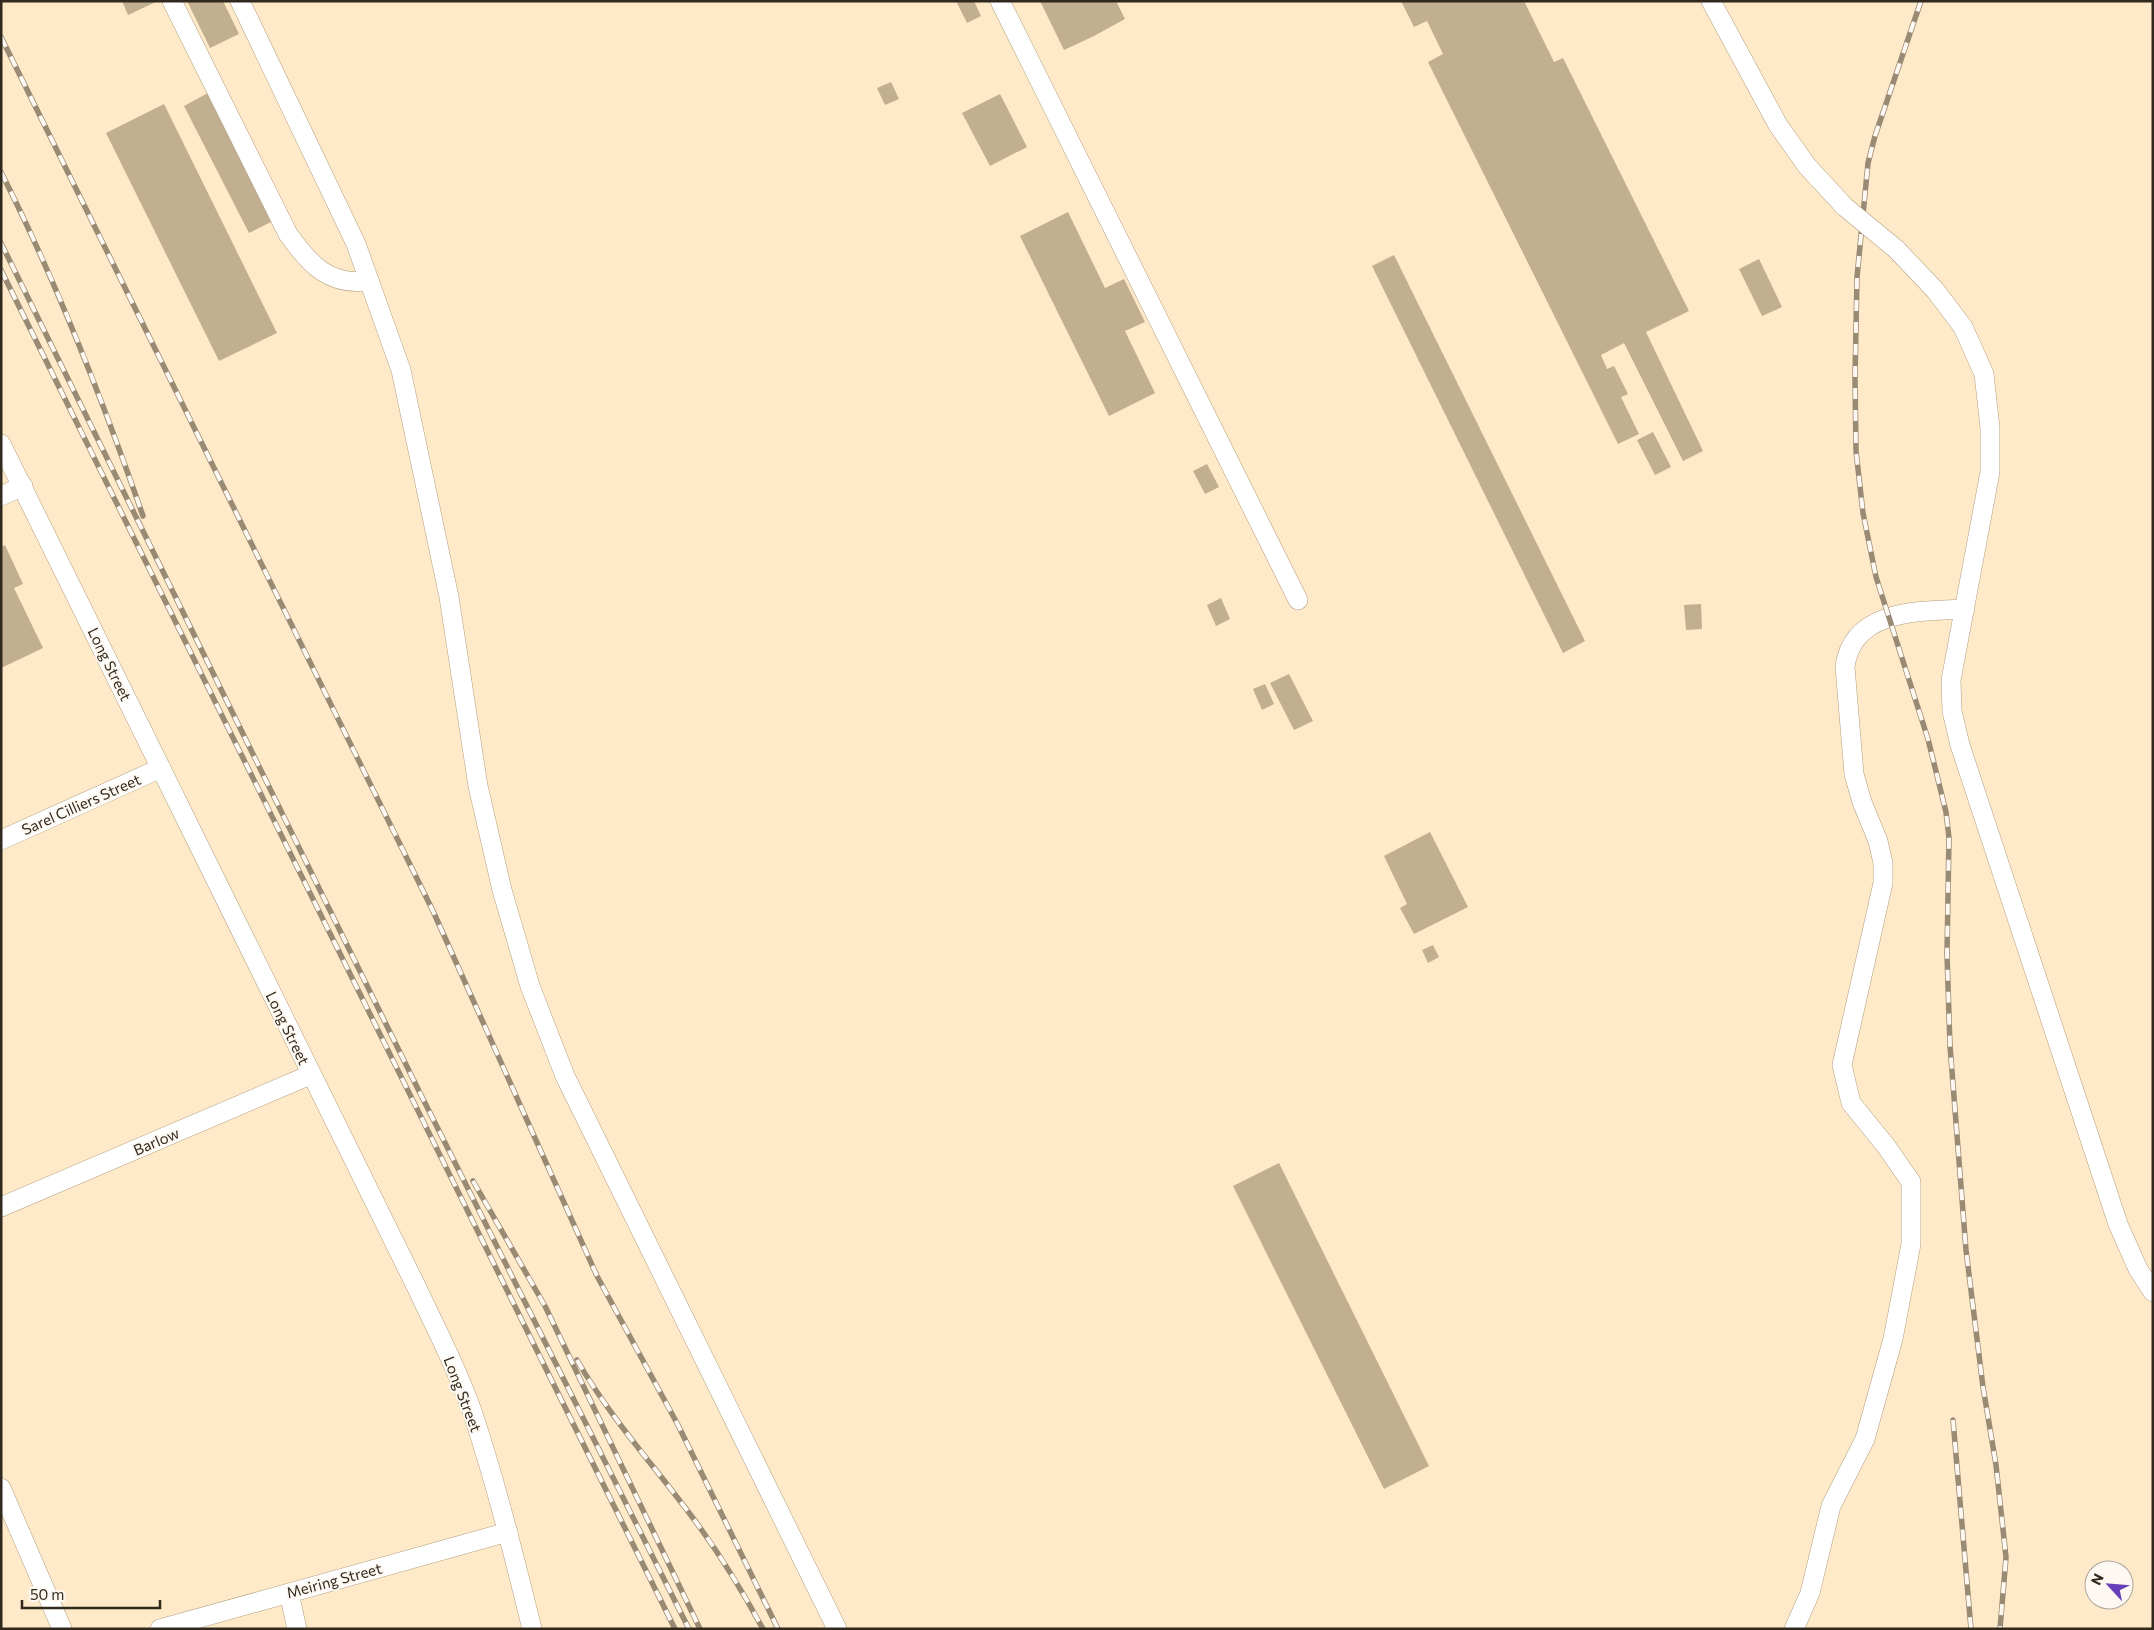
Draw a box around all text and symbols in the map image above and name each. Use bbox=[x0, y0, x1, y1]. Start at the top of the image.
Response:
street label: Long Street bbox=[84, 624, 136, 704]
street label: Sarel Cilliers Street bbox=[19, 770, 143, 838]
street label: Long Street bbox=[262, 988, 314, 1068]
street label: Barlow bbox=[130, 1123, 182, 1159]
street label: Long Street bbox=[440, 1354, 486, 1434]
street label: Meiring Street bbox=[284, 1559, 384, 1601]
north arrow bbox=[2084, 1560, 2134, 1610]
text: N bbox=[2087, 1571, 2107, 1588]
scale bar bbox=[22, 1578, 160, 1610]
text: 50 m bbox=[30, 1585, 64, 1603]

